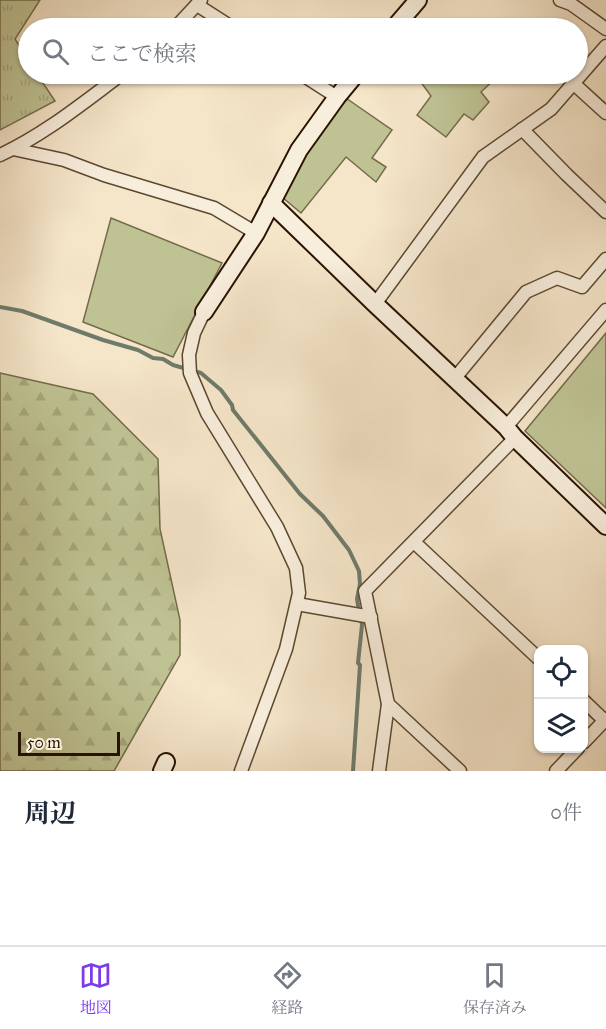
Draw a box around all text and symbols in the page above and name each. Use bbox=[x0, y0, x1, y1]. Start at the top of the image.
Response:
search box bbox=[18, 18, 588, 84]
icon: search bbox=[39, 35, 72, 68]
text: ここで検索 bbox=[87, 40, 197, 67]
map controls bbox=[534, 645, 588, 753]
button: locate bbox=[534, 645, 588, 699]
button: layers bbox=[534, 699, 588, 753]
scale bar bbox=[18, 729, 120, 756]
text: 50 m bbox=[27, 733, 61, 752]
text: 周辺 bbox=[24, 797, 76, 829]
text: 0件 bbox=[550, 800, 582, 824]
tab: 地図 bbox=[79, 959, 112, 1018]
tab: 経路 bbox=[271, 959, 304, 1018]
tab: 保存済み bbox=[463, 959, 527, 1018]

